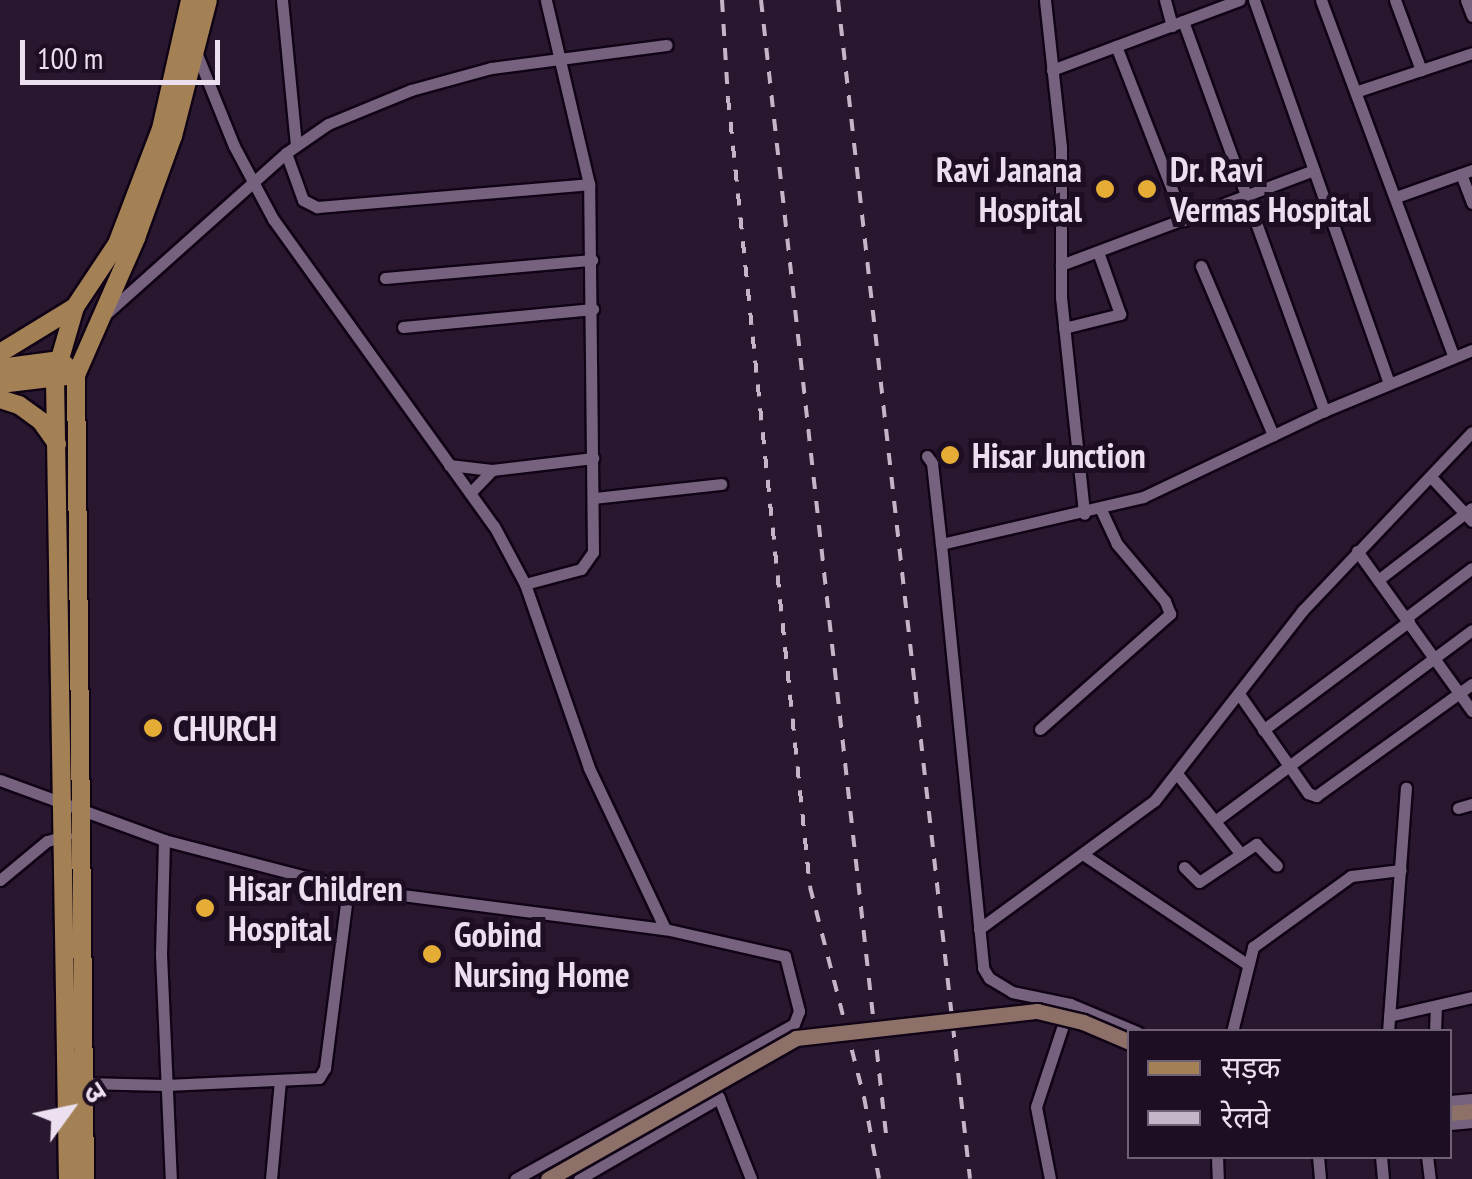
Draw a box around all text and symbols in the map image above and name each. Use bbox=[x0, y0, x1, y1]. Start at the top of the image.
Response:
scale bar bbox=[25, 20, 225, 82]
text: 100 m bbox=[37, 38, 103, 77]
place label: Ravi Janana Hospital bbox=[936, 148, 1082, 230]
place label: Dr. Ravi Vermas Hospital bbox=[1170, 148, 1371, 230]
marker: Ravi Janana Hospital bbox=[1092, 176, 1118, 202]
marker: Dr. Ravi Vermas Hospital bbox=[1134, 176, 1160, 202]
place label: Hisar Junction bbox=[972, 434, 1146, 476]
marker: Hisar Junction bbox=[937, 442, 963, 468]
place label: CHURCH bbox=[173, 707, 277, 749]
marker: CHURCH bbox=[142, 717, 164, 739]
place label: Hisar Children Hospital bbox=[228, 867, 403, 949]
marker: Hisar Children Hospital bbox=[192, 895, 218, 921]
place label: Gobind Nursing Home bbox=[454, 913, 630, 995]
marker: Gobind Nursing Home bbox=[419, 941, 445, 967]
legend bbox=[1127, 1029, 1452, 1159]
text: सड़क bbox=[1221, 1047, 1280, 1086]
north arrow bbox=[20, 1059, 120, 1159]
text: उ bbox=[76, 1075, 116, 1109]
text: रेलवे bbox=[1221, 1097, 1270, 1136]

